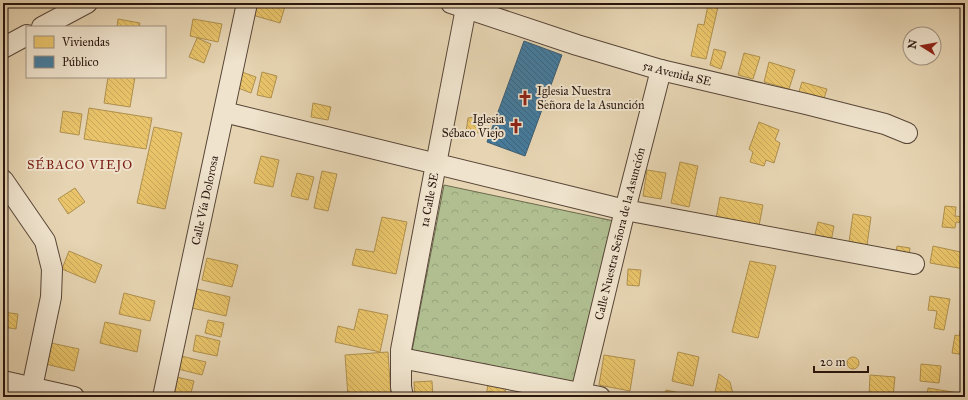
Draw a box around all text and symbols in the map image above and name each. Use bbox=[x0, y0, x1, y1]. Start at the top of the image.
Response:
legend bbox=[26, 26, 166, 78]
north arrow bbox=[902, 26, 942, 66]
text: Viviendas bbox=[61, 35, 110, 49]
text: N bbox=[905, 38, 920, 50]
text: Público bbox=[62, 55, 99, 69]
street label: 5a Avenida SE bbox=[641, 58, 713, 89]
place label: Iglesia Nuestra Señora de la Asunción bbox=[537, 84, 645, 112]
church icon: Iglesia Nuestra Señora de la Asunción bbox=[516, 89, 534, 107]
place label: Iglesia Sébaco Viejo bbox=[442, 112, 505, 140]
church icon: Iglesia Sébaco Viejo bbox=[507, 117, 525, 135]
street label: Calle Nuestra Señora de la Asunción bbox=[592, 146, 648, 321]
street label: Calle Vía Dolorosa bbox=[189, 153, 221, 246]
district label: SÉBACO VIEJO bbox=[27, 156, 133, 173]
street label: 1a Calle SE bbox=[417, 171, 441, 228]
scale bar bbox=[814, 348, 868, 374]
text: 20 m bbox=[820, 355, 846, 369]

